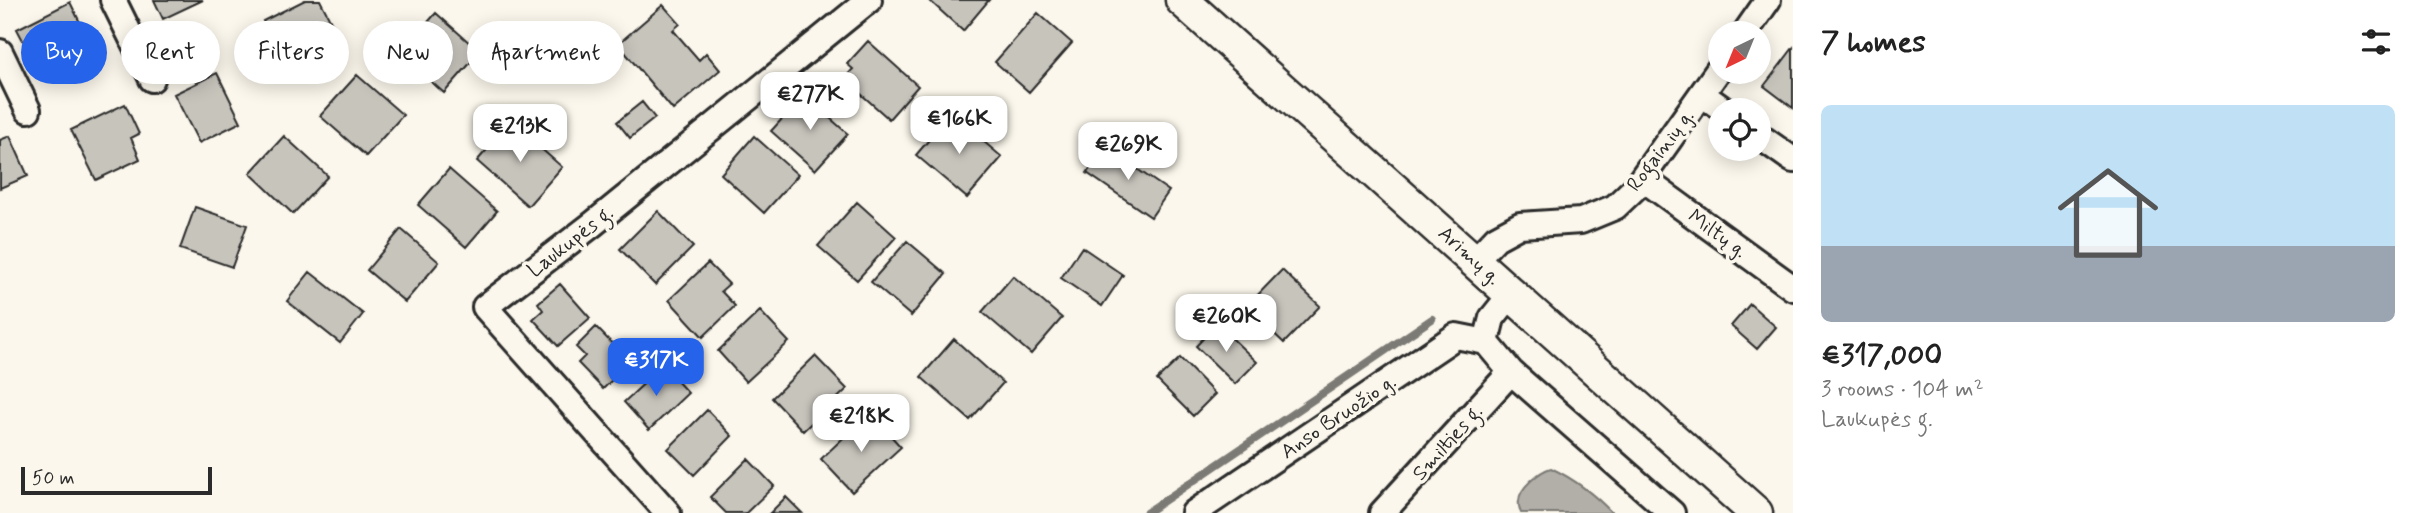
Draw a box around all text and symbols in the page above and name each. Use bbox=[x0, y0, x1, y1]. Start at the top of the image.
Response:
chip: Buy bbox=[21, 21, 107, 84]
chip: Rent bbox=[121, 21, 220, 84]
chip: Filters bbox=[234, 21, 349, 84]
chip: New bbox=[363, 21, 453, 84]
chip: Apartment bbox=[467, 21, 624, 84]
north arrow bbox=[1708, 21, 1771, 84]
map controls bbox=[1708, 21, 1771, 161]
text: 7 homes bbox=[1821, 23, 1926, 62]
icon: filters bbox=[2357, 23, 2395, 61]
pin: €277K bbox=[761, 72, 859, 132]
text: €277K bbox=[777, 80, 844, 110]
pin: €166K bbox=[910, 96, 1008, 156]
button: locate bbox=[1708, 98, 1771, 161]
pin: €213K bbox=[471, 104, 569, 164]
text: €166K bbox=[926, 104, 992, 134]
street label: Rogainių g. bbox=[1621, 104, 1703, 199]
text: €213K bbox=[489, 112, 551, 142]
pin: €269K bbox=[1079, 122, 1177, 182]
text: €269K bbox=[1094, 130, 1162, 160]
icon: home bbox=[2045, 150, 2171, 276]
street label: Laukupės g. bbox=[522, 199, 621, 286]
street label: Miltų g. bbox=[1682, 203, 1753, 265]
street label: Arimų g. bbox=[1432, 220, 1507, 292]
pin: €260K bbox=[1177, 294, 1275, 354]
text: €260K bbox=[1191, 302, 1261, 332]
text: €317,000 bbox=[1821, 336, 1942, 375]
pin: €317K bbox=[607, 338, 705, 398]
text: €317K bbox=[624, 346, 688, 376]
street label: Anso Bruožio g. bbox=[1275, 368, 1402, 466]
text: 3 rooms · 104 m² bbox=[1821, 375, 1984, 405]
pin: €218K bbox=[812, 394, 910, 454]
street label: Smilties g. bbox=[1406, 399, 1491, 488]
text: €218K bbox=[829, 402, 893, 432]
text: Laukupės g. bbox=[1821, 405, 1933, 435]
scale bar bbox=[21, 464, 212, 496]
text: 50 m bbox=[32, 466, 75, 491]

